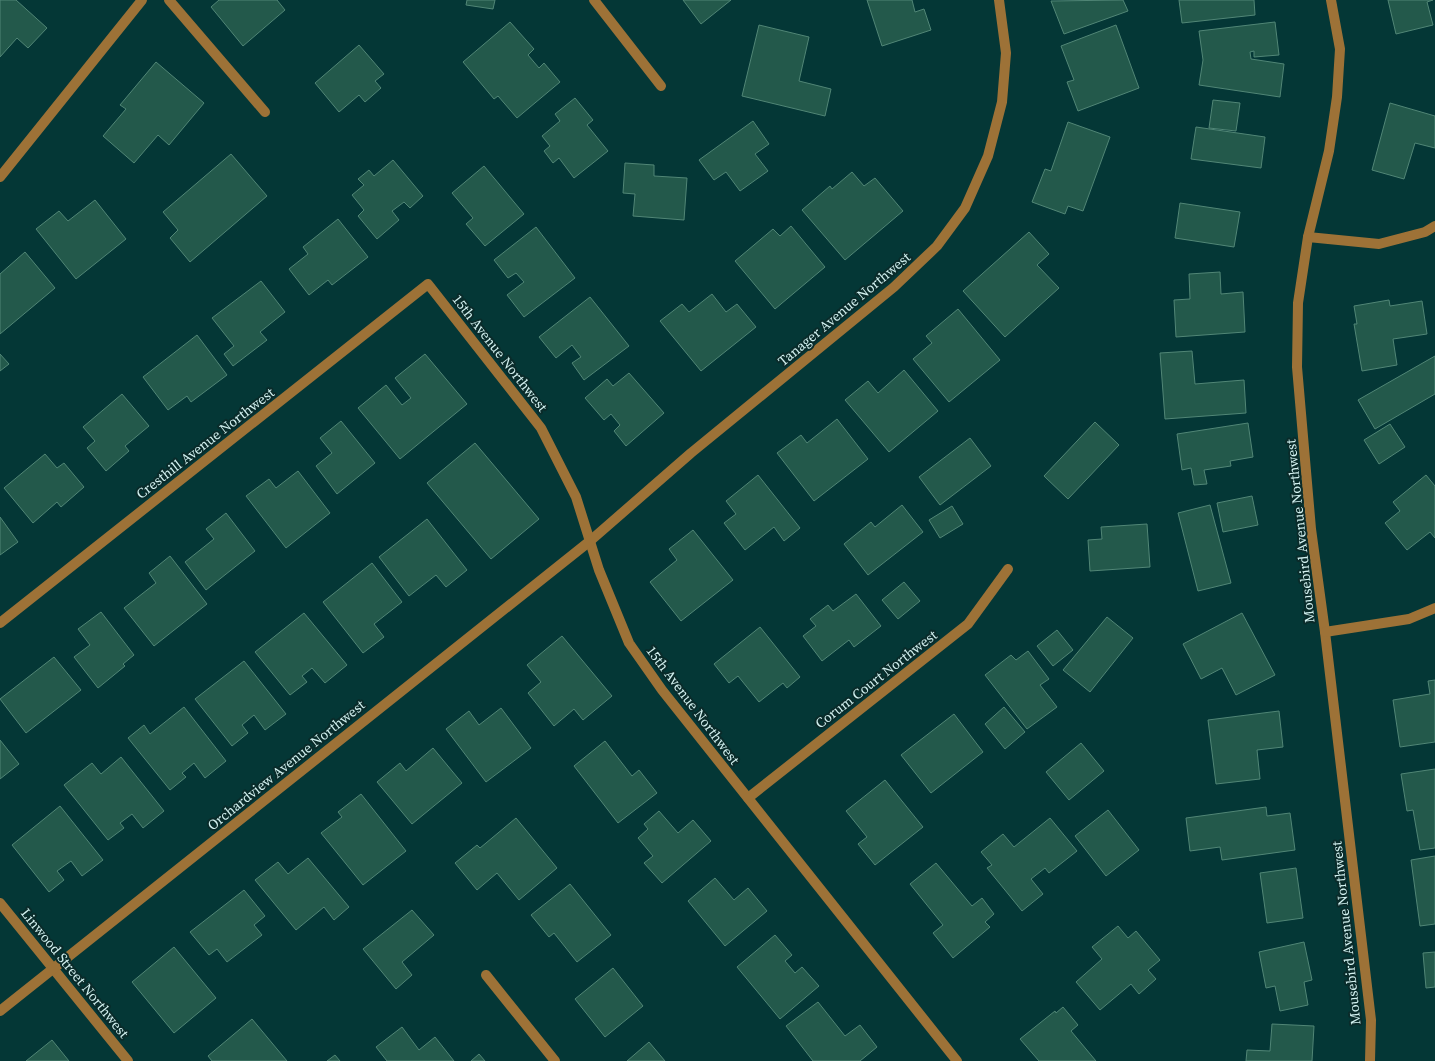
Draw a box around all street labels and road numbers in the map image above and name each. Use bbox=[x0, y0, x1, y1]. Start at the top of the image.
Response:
street label: Tanager Avenue Northwest bbox=[773, 247, 915, 371]
street label: 15th Avenue Northwest bbox=[448, 290, 553, 416]
street label: Cresthill Avenue Northwest bbox=[132, 382, 279, 503]
street label: Mousebird Avenue Northwest bbox=[1280, 438, 1320, 624]
street label: Corum Court Northwest bbox=[811, 625, 942, 733]
street label: 15th Avenue Northwest bbox=[642, 641, 745, 769]
street label: Orchardview Avenue Northwest bbox=[203, 695, 369, 835]
street label: Mousebird Avenue Northwest bbox=[1326, 840, 1366, 1026]
street label: Linwood Street Northwest bbox=[16, 904, 134, 1042]

